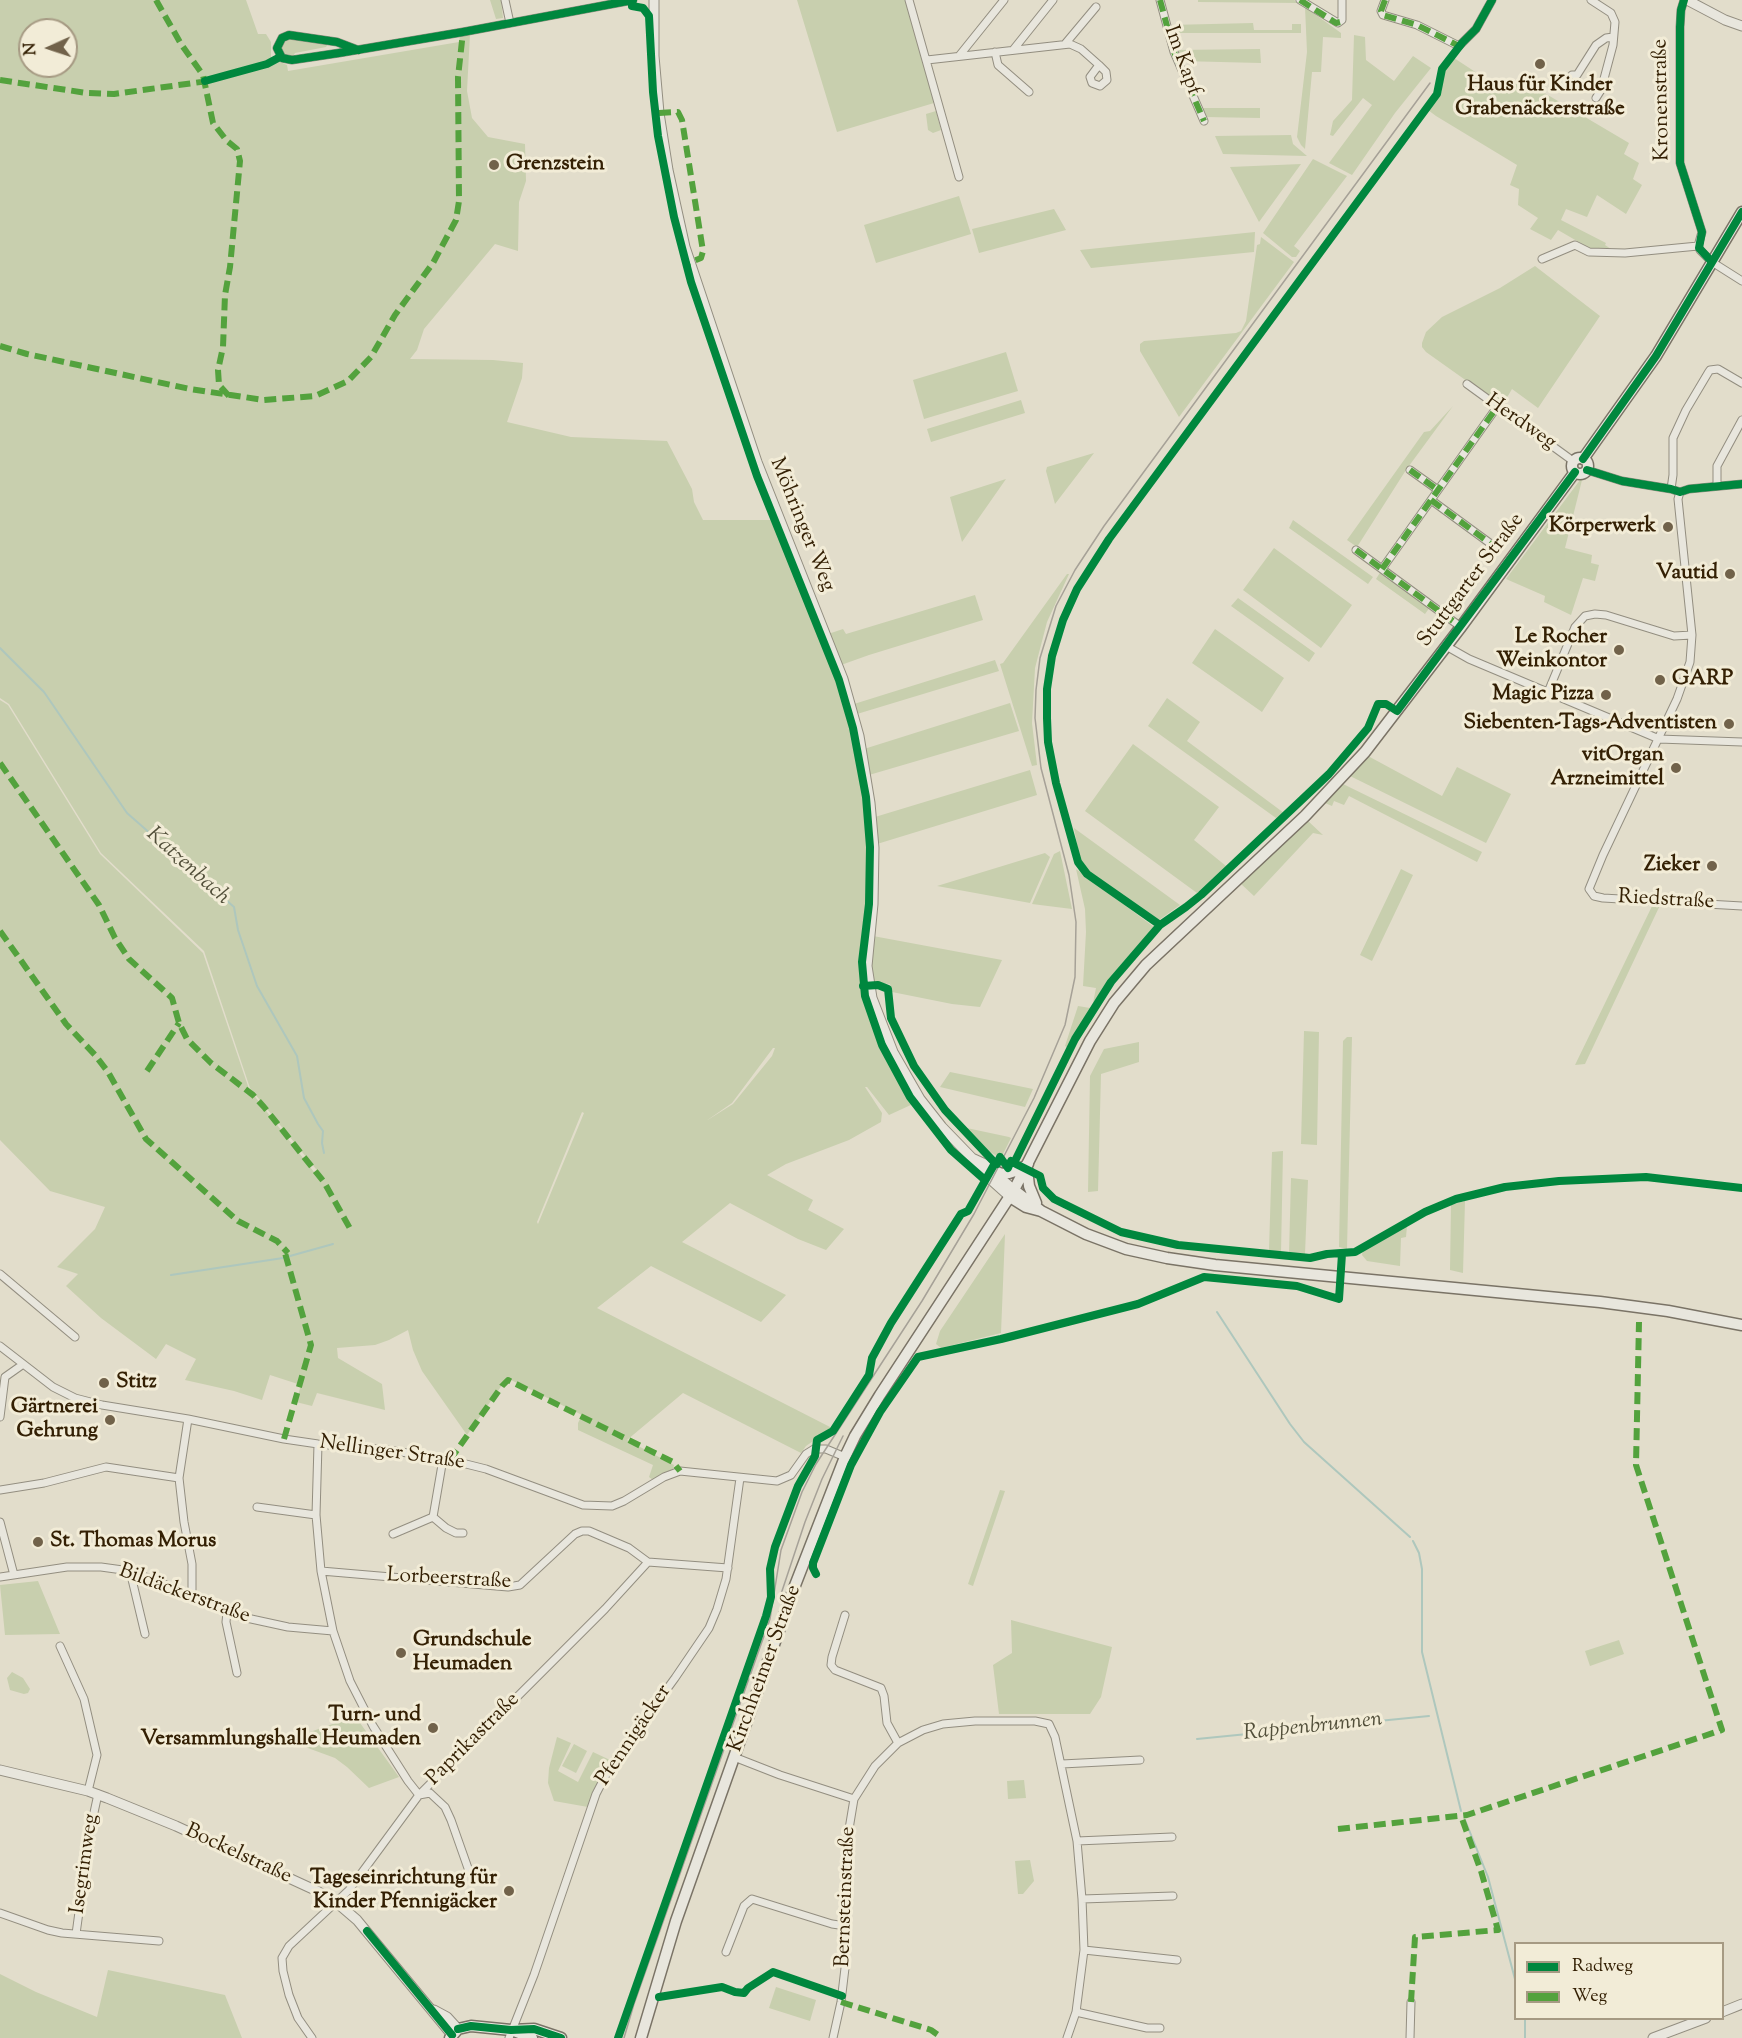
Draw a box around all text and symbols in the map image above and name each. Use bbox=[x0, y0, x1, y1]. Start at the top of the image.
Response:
north arrow bbox=[18, 18, 78, 78]
street label: Im Kapf bbox=[1157, 23, 1205, 99]
street label: Kronenstraße bbox=[1649, 39, 1677, 161]
text: N bbox=[20, 42, 43, 56]
marker: Haus für Kinder Grabenäckerstraße bbox=[1533, 57, 1547, 71]
place label: Haus für Kinder Grabenäckerstraße bbox=[1455, 73, 1625, 123]
place label: Grenzstein bbox=[506, 152, 605, 178]
marker: Grenzstein bbox=[487, 158, 501, 172]
street label: Herdweg bbox=[1480, 389, 1560, 457]
street label: Möhringer Weg bbox=[763, 454, 839, 596]
street label: Stuttgarter Straße bbox=[1413, 509, 1531, 653]
place label: Körperwerk bbox=[1549, 514, 1656, 540]
marker: Körperwerk bbox=[1661, 520, 1675, 534]
place label: Vautid bbox=[1656, 561, 1718, 587]
marker: Vautid bbox=[1723, 567, 1737, 581]
place label: Le Rocher Weinkontor bbox=[1496, 625, 1607, 675]
marker: Le Rocher Weinkontor bbox=[1612, 643, 1626, 657]
place label: GARP bbox=[1672, 667, 1733, 693]
marker: GARP bbox=[1653, 673, 1667, 687]
place label: Magic Pizza bbox=[1492, 682, 1594, 708]
marker: Magic Pizza bbox=[1599, 688, 1613, 702]
place label: Siebenten-Tags-Adventisten bbox=[1463, 711, 1717, 737]
marker: Siebenten-Tags-Adventisten bbox=[1722, 717, 1736, 731]
place label: vitOrgan Arzneimittel bbox=[1550, 743, 1664, 793]
marker: vitOrgan Arzneimittel bbox=[1669, 761, 1683, 775]
water label: Katzenbach bbox=[140, 823, 234, 911]
place label: Zieker bbox=[1644, 853, 1700, 879]
marker: Zieker bbox=[1705, 859, 1719, 873]
street label: Riedstraße bbox=[1617, 886, 1715, 916]
place label: Stitz bbox=[116, 1370, 157, 1396]
marker: Stitz bbox=[97, 1376, 111, 1390]
place label: Gärtnerei Gehrung bbox=[11, 1395, 98, 1445]
marker: Gärtnerei Gehrung bbox=[103, 1413, 117, 1427]
street label: Nellinger Straße bbox=[318, 1431, 466, 1477]
place label: St. Thomas Morus bbox=[50, 1529, 216, 1555]
marker: St. Thomas Morus bbox=[31, 1535, 45, 1549]
street label: Bildäckerstraße bbox=[115, 1560, 253, 1630]
street label: Lorbeerstraße bbox=[386, 1564, 512, 1596]
street label: Kirchheimer Straße bbox=[724, 1582, 808, 1756]
place label: Grundschule Heumaden bbox=[413, 1628, 532, 1678]
marker: Grundschule Heumaden bbox=[394, 1646, 408, 1660]
street label: Pfennigäcker bbox=[592, 1681, 678, 1791]
street label: Paprikastraße bbox=[422, 1688, 526, 1792]
place label: Turn- und Versammlungshalle Heumaden bbox=[140, 1703, 421, 1753]
water label: Rappenbrunnen bbox=[1242, 1708, 1384, 1748]
marker: Turn- und Versammlungshalle Heumaden bbox=[426, 1721, 440, 1735]
street label: Isegrimweg bbox=[67, 1812, 105, 1916]
street label: Bockelstraße bbox=[181, 1819, 295, 1891]
street label: Bernsteinstraße bbox=[832, 1826, 862, 1968]
place label: Tageseinrichtung für Kinder Pfennigäcker bbox=[310, 1866, 497, 1916]
marker: Tageseinrichtung für Kinder Pfennigäcker bbox=[502, 1884, 516, 1898]
legend bbox=[1514, 1942, 1724, 2020]
text: Radweg bbox=[1572, 1954, 1633, 1980]
text: Weg bbox=[1572, 1984, 1607, 2010]

